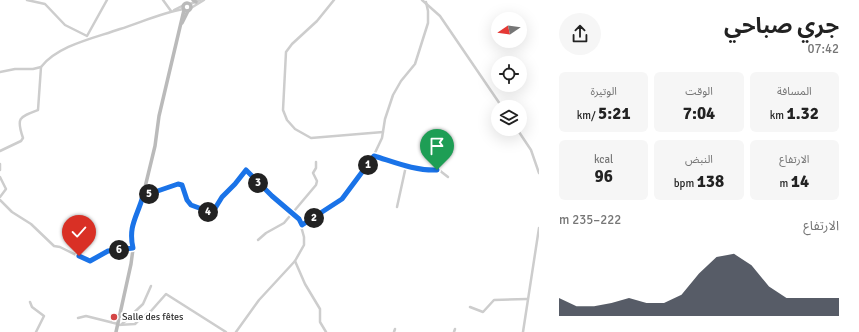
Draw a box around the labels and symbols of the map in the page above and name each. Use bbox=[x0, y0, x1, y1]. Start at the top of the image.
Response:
north arrow bbox=[491, 12, 527, 48]
pin bbox=[420, 129, 454, 170]
pin: 1 bbox=[358, 155, 378, 175]
pin: 3 bbox=[248, 173, 268, 193]
pin: 5 bbox=[139, 184, 159, 204]
pin: 4 bbox=[198, 202, 218, 222]
pin: 2 bbox=[304, 208, 324, 228]
pin bbox=[62, 215, 96, 256]
pin: 6 bbox=[109, 240, 129, 260]
place label: Salle des fêtes bbox=[122, 311, 184, 323]
marker: Salle des fêtes bbox=[109, 312, 119, 322]

